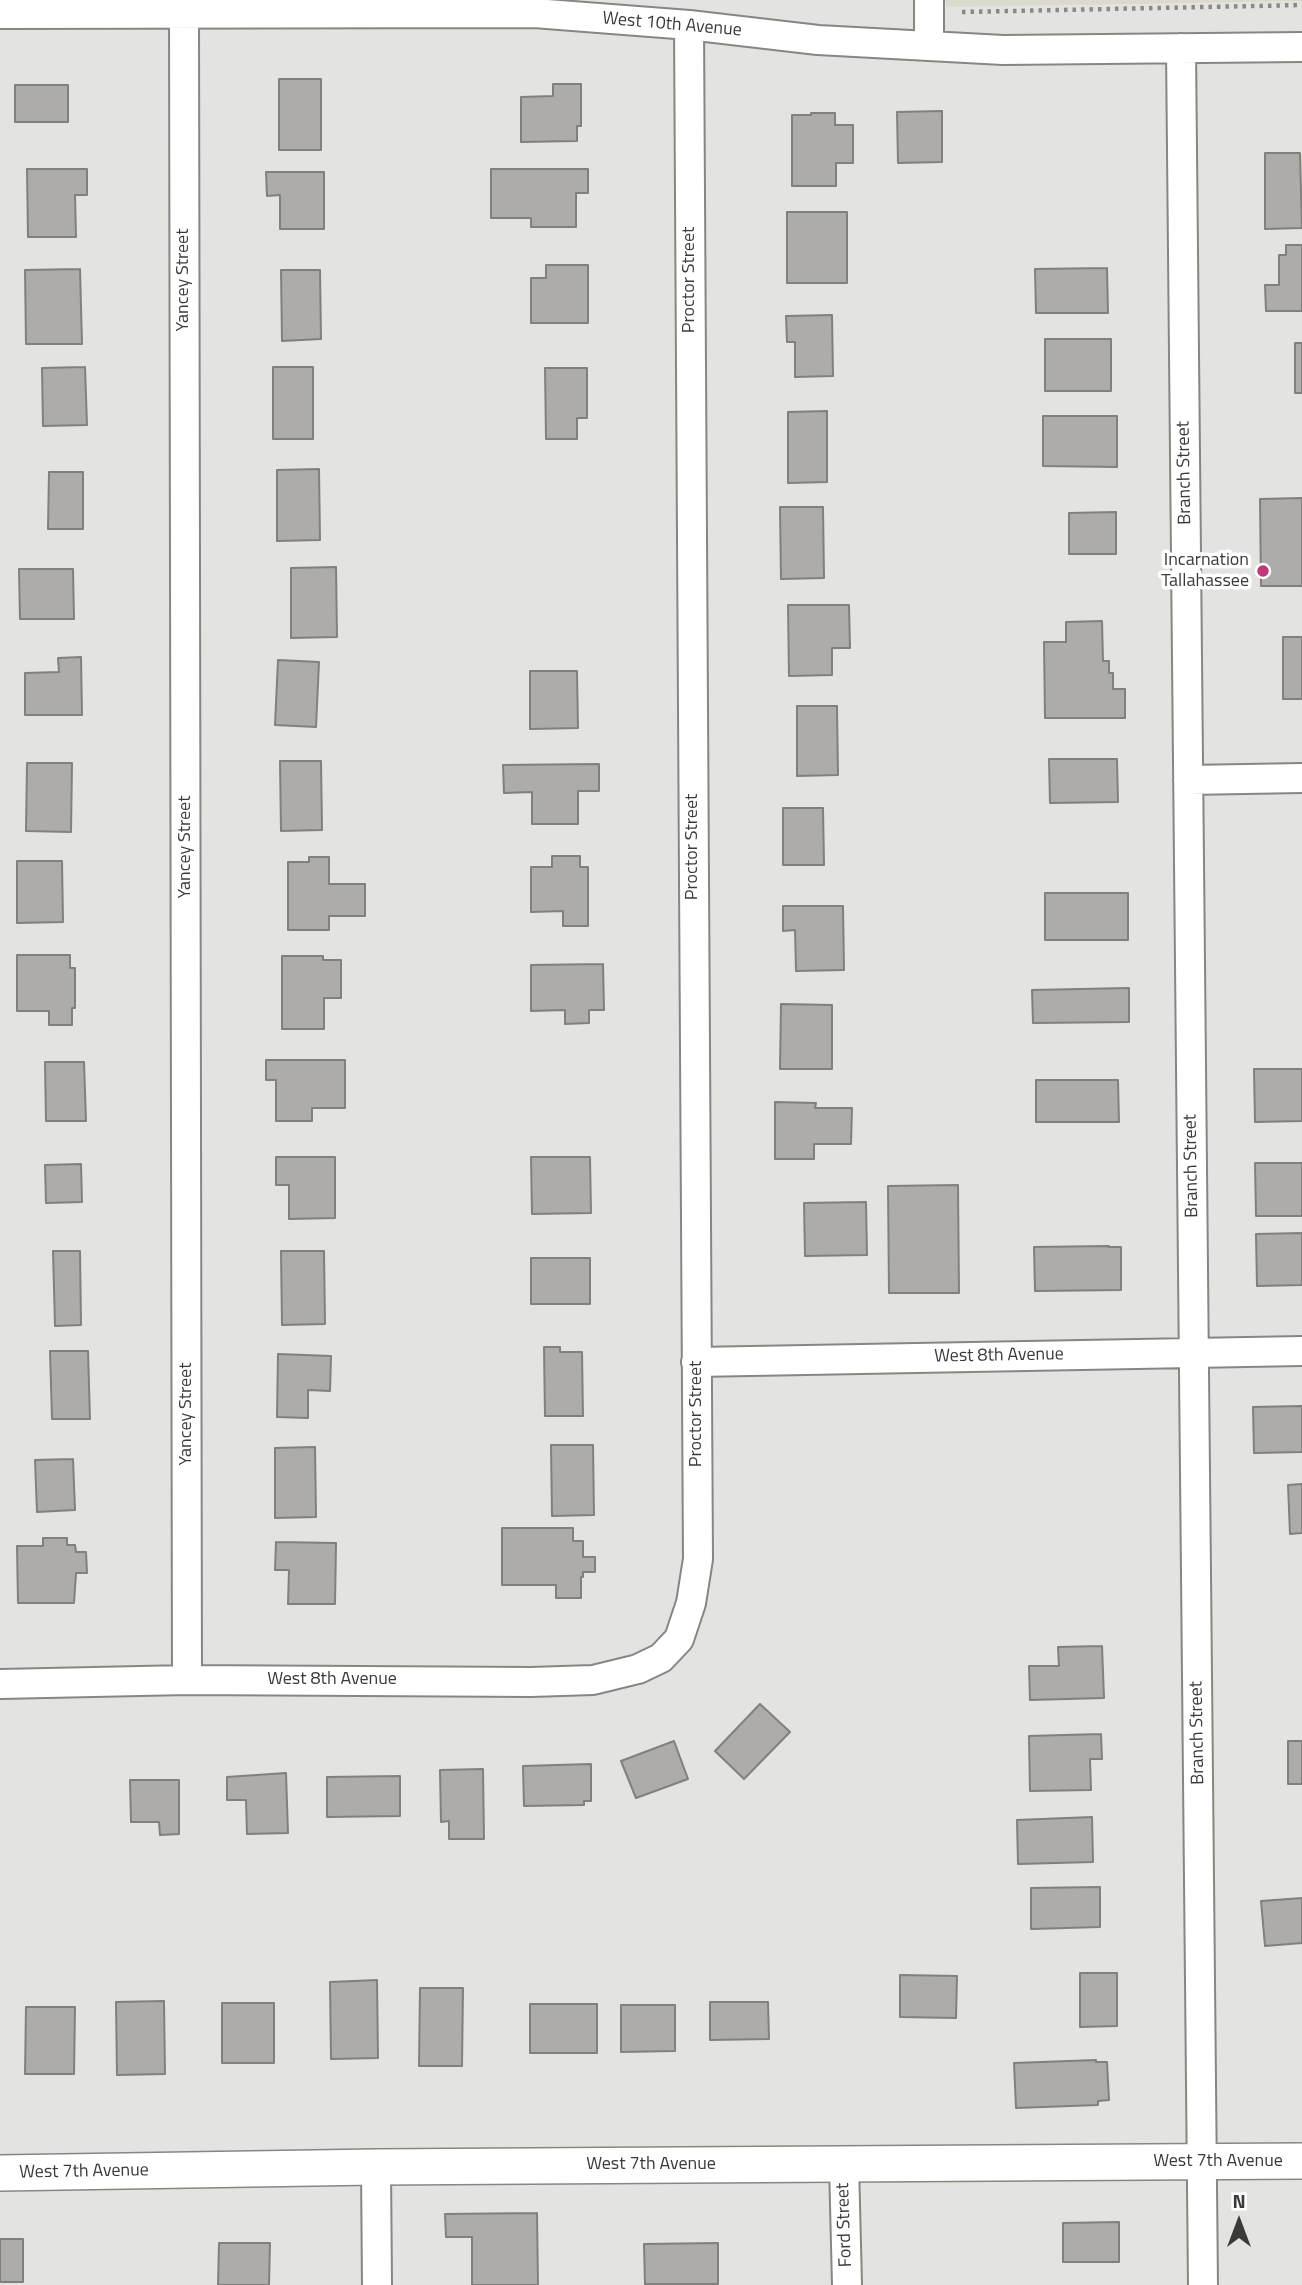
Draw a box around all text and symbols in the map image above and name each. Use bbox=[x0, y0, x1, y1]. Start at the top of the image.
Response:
street label: West 10th Avenue bbox=[601, 8, 743, 42]
street label: Proctor Street bbox=[679, 227, 701, 333]
street label: Yancey Street bbox=[173, 229, 195, 331]
street label: Branch Street bbox=[1173, 421, 1197, 525]
place label: Incarnation Tallahassee bbox=[1161, 550, 1249, 592]
marker: Incarnation Tallahassee bbox=[1255, 563, 1271, 579]
street label: Proctor Street bbox=[682, 794, 704, 900]
street label: Yancey Street bbox=[175, 796, 197, 898]
street label: Branch Street bbox=[1180, 1114, 1204, 1218]
street label: West 8th Avenue bbox=[934, 1344, 1064, 1368]
street label: Proctor Street bbox=[686, 1361, 708, 1467]
street label: Yancey Street bbox=[176, 1363, 198, 1465]
street label: West 8th Avenue bbox=[267, 1669, 397, 1691]
street label: Branch Street bbox=[1186, 1681, 1210, 1785]
street label: West 7th Avenue bbox=[1153, 2151, 1283, 2173]
street label: West 7th Avenue bbox=[586, 2154, 716, 2176]
street label: West 7th Avenue bbox=[19, 2160, 149, 2184]
street label: Ford Street bbox=[833, 2182, 857, 2268]
text: N bbox=[1232, 2186, 1246, 2215]
north arrow bbox=[1204, 2187, 1274, 2257]

